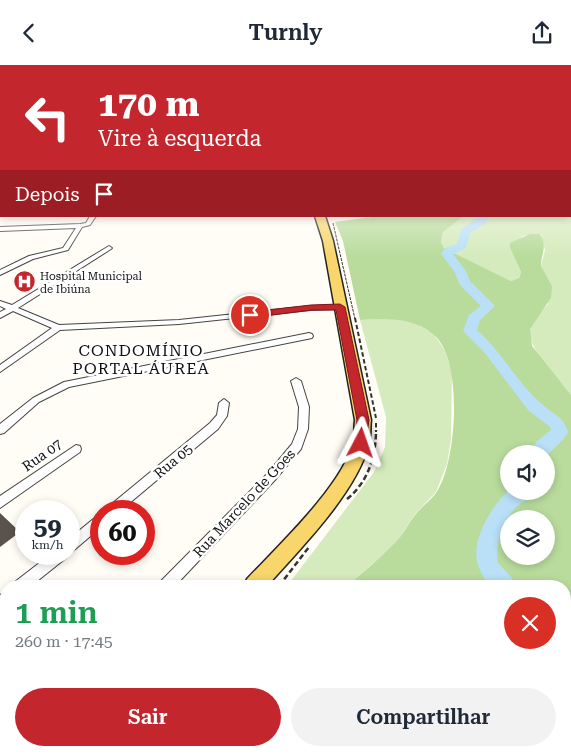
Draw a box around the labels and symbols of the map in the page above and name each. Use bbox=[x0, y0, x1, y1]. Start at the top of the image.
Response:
hospital icon: Hospital Municipal de Ibiúna bbox=[12, 270, 36, 294]
place label: Hospital Municipal de Ibiúna bbox=[40, 270, 142, 296]
pin bbox=[229, 294, 271, 336]
district label: CONDOMÍNIO PORTAL ÁUREA bbox=[72, 341, 210, 378]
position arrow bbox=[334, 416, 386, 468]
street label: Rua 07 bbox=[19, 435, 65, 474]
street label: Rua 05 bbox=[151, 440, 195, 482]
street label: Rua Marcelo de Goes bbox=[190, 445, 298, 560]
speed limit sign: 60 bbox=[90, 500, 155, 565]

